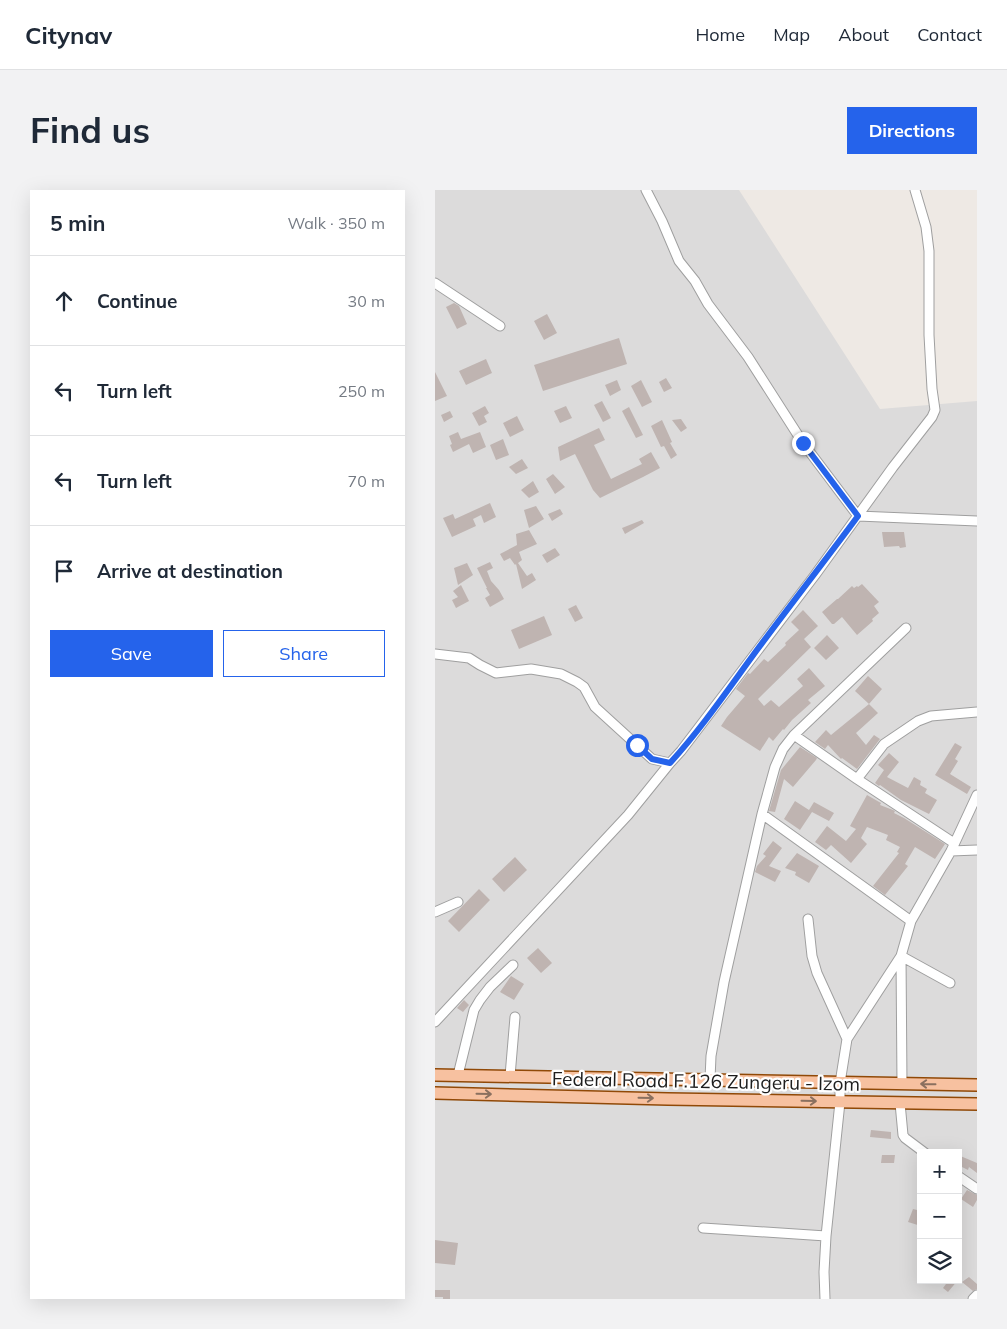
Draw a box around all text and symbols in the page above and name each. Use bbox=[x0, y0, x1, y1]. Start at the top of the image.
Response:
text: Citynav bbox=[25, 20, 112, 50]
text: Home bbox=[695, 23, 745, 46]
text: Map bbox=[773, 23, 810, 46]
text: About bbox=[838, 23, 889, 46]
text: Contact bbox=[917, 23, 982, 46]
button: Directions bbox=[847, 107, 977, 154]
text: Find us bbox=[30, 108, 150, 152]
text: 5 min bbox=[50, 210, 105, 236]
text: Walk · 350 m bbox=[287, 213, 385, 233]
icon: ahead bbox=[50, 287, 78, 315]
text: Continue bbox=[97, 289, 177, 313]
text: 30 m bbox=[348, 291, 385, 311]
icon: left bbox=[50, 377, 78, 405]
text: Turn left bbox=[97, 379, 172, 403]
text: 250 m bbox=[338, 381, 385, 401]
route end bbox=[792, 432, 815, 455]
icon: left bbox=[50, 467, 78, 495]
text: Turn left bbox=[97, 469, 172, 493]
text: 70 m bbox=[348, 471, 385, 491]
icon: arrive bbox=[50, 557, 78, 585]
text: Arrive at destination bbox=[97, 559, 283, 583]
button: Save bbox=[50, 630, 213, 677]
button: Share bbox=[223, 630, 385, 677]
route start bbox=[626, 734, 649, 757]
street label: Federal Road F.126 Zungeru - Izom bbox=[552, 1066, 860, 1096]
one-way arrow bbox=[921, 1079, 937, 1089]
one-way arrow bbox=[475, 1089, 491, 1099]
one-way arrow bbox=[638, 1093, 654, 1103]
one-way arrow bbox=[800, 1096, 816, 1106]
map controls bbox=[917, 1149, 962, 1284]
button: + bbox=[917, 1149, 962, 1194]
button: − bbox=[917, 1194, 962, 1239]
button: layers bbox=[917, 1239, 962, 1284]

